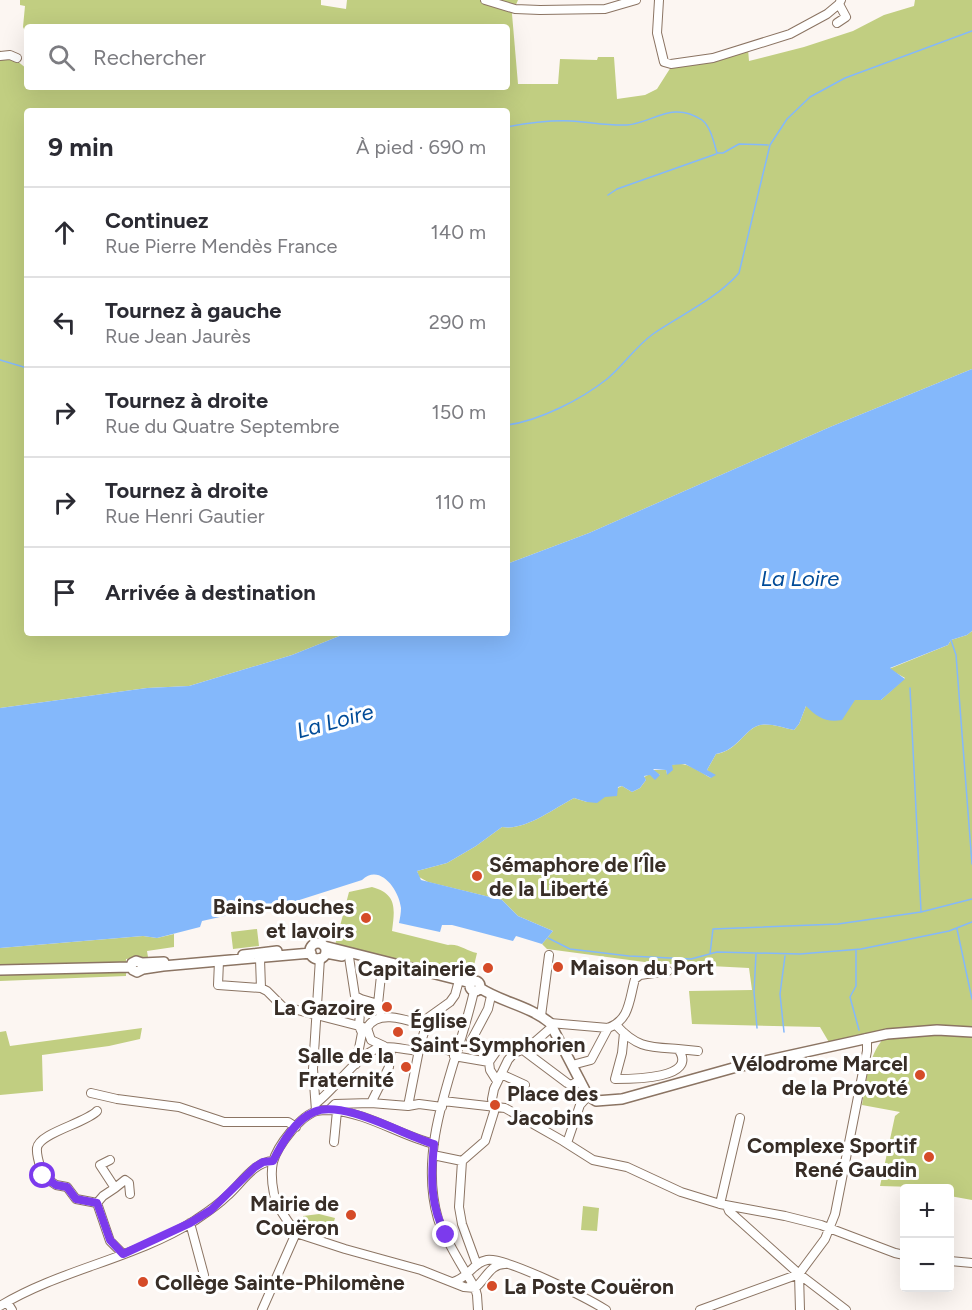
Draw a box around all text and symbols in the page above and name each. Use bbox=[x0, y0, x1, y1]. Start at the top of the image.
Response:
search box bbox=[24, 24, 510, 90]
icon: search bbox=[45, 41, 78, 74]
text: Rechercher bbox=[93, 44, 206, 71]
text: 9 min bbox=[48, 131, 114, 163]
text: À pied · 690 m bbox=[356, 135, 486, 159]
text: Continuez bbox=[105, 207, 209, 234]
icon: ahead bbox=[48, 216, 81, 249]
text: 140 m bbox=[431, 220, 486, 244]
text: Rue Pierre Mendès France bbox=[105, 234, 338, 258]
text: Tournez à gauche bbox=[105, 297, 281, 324]
icon: left bbox=[48, 306, 81, 339]
text: 290 m bbox=[429, 310, 486, 334]
text: Rue Jean Jaurès bbox=[105, 324, 251, 348]
text: Tournez à droite bbox=[105, 387, 268, 414]
icon: right bbox=[48, 396, 81, 429]
text: 150 m bbox=[431, 400, 486, 424]
text: Rue du Quatre Septembre bbox=[105, 414, 339, 438]
text: Tournez à droite bbox=[105, 477, 268, 504]
icon: right bbox=[48, 486, 81, 519]
text: 110 m bbox=[435, 490, 486, 514]
text: Rue Henri Gautier bbox=[105, 504, 264, 528]
water label: La Loire bbox=[761, 565, 839, 592]
icon: arrive bbox=[48, 576, 81, 609]
text: Arrivée à destination bbox=[105, 579, 316, 606]
water label: La Loire bbox=[294, 698, 376, 744]
place label: Sémaphore de l’Île de la Liberté bbox=[489, 852, 666, 901]
marker: Sémaphore de l’Île de la Liberté bbox=[470, 869, 484, 883]
place label: Bains-douches et lavoirs bbox=[213, 894, 354, 943]
marker: Bains-douches et lavoirs bbox=[359, 911, 373, 925]
place label: Maison du Port bbox=[570, 955, 714, 980]
place label: Capitainerie bbox=[358, 956, 476, 981]
marker: Maison du Port bbox=[551, 960, 565, 974]
marker: Capitainerie bbox=[481, 961, 495, 975]
place label: La Gazoire bbox=[273, 995, 375, 1020]
marker: La Gazoire bbox=[380, 1000, 394, 1014]
place label: Église Saint-Symphorien bbox=[410, 1008, 585, 1057]
marker: Église Saint-Symphorien bbox=[391, 1025, 405, 1039]
place label: Salle de la Fraternité bbox=[298, 1043, 394, 1092]
place label: Vélodrome Marcel de la Provoté bbox=[732, 1051, 908, 1100]
marker: Salle de la Fraternité bbox=[399, 1060, 413, 1074]
marker: Vélodrome Marcel de la Provoté bbox=[913, 1068, 927, 1082]
place label: Place des Jacobins bbox=[507, 1081, 598, 1130]
marker: Place des Jacobins bbox=[488, 1098, 502, 1112]
place label: Complexe Sportif René Gaudin bbox=[747, 1133, 918, 1182]
marker: Complexe Sportif René Gaudin bbox=[922, 1150, 936, 1164]
route start bbox=[29, 1162, 55, 1188]
map controls bbox=[900, 1184, 954, 1292]
button: + bbox=[900, 1184, 954, 1238]
place label: Mairie de Couëron bbox=[250, 1191, 339, 1240]
marker: Mairie de Couëron bbox=[344, 1208, 358, 1222]
route end bbox=[432, 1221, 458, 1247]
button: − bbox=[900, 1238, 954, 1292]
place label: Collège Sainte-Philomène bbox=[155, 1270, 405, 1295]
place label: La Poste Couëron bbox=[504, 1274, 674, 1299]
marker: Collège Sainte-Philomène bbox=[136, 1275, 150, 1289]
marker: La Poste Couëron bbox=[485, 1279, 499, 1293]

